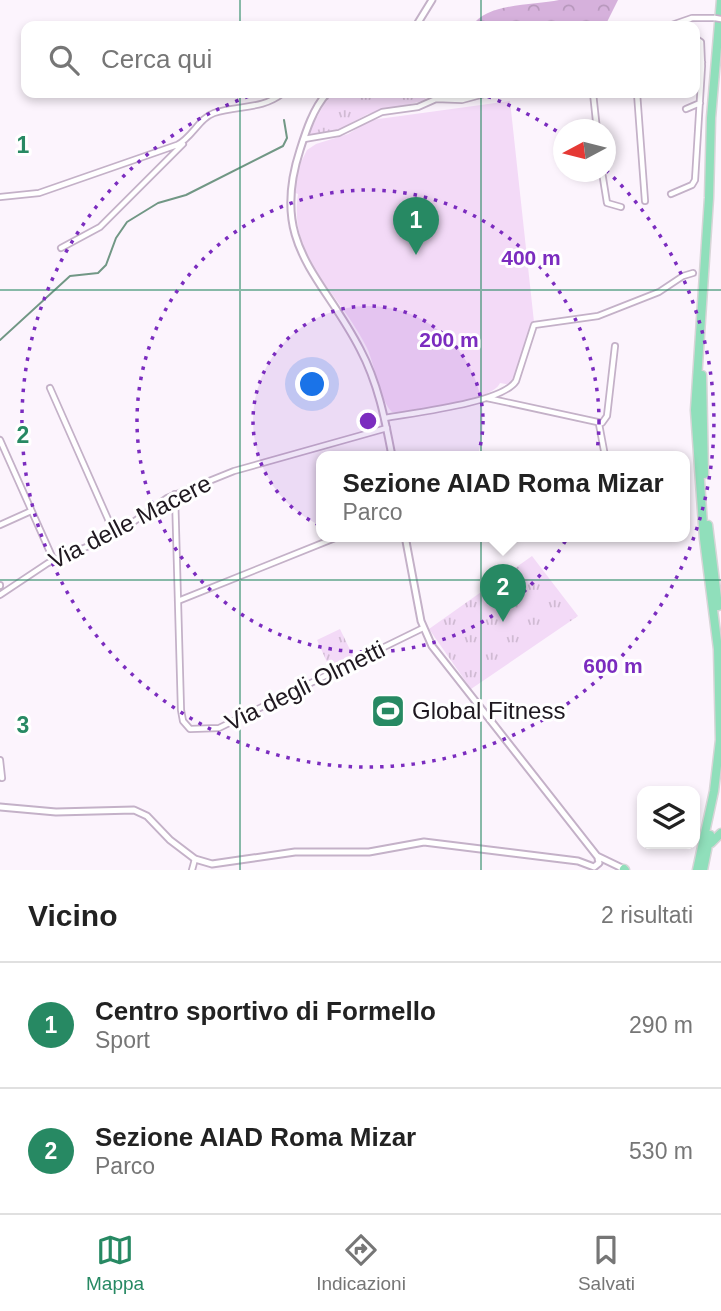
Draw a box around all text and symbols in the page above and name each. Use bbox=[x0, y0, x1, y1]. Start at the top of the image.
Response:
search box bbox=[21, 21, 700, 98]
icon: search bbox=[45, 41, 83, 79]
text: Cerca qui bbox=[101, 44, 212, 74]
north arrow bbox=[553, 119, 616, 182]
text: 1 bbox=[17, 132, 30, 158]
pin: 1 bbox=[393, 197, 439, 255]
text: 400 m bbox=[501, 246, 561, 269]
text: 200 m bbox=[419, 328, 479, 351]
your location bbox=[295, 367, 329, 401]
centre of rings bbox=[356, 409, 380, 433]
text: 2 bbox=[17, 422, 29, 448]
popup bbox=[316, 451, 690, 542]
text: Sezione AIAD Roma Mizar bbox=[342, 468, 664, 498]
street label: Via delle Macere bbox=[44, 469, 215, 574]
text: Parco bbox=[342, 499, 402, 525]
pin: 2 bbox=[480, 564, 526, 622]
street label: Via degli Olmetti bbox=[221, 635, 389, 736]
text: 600 m bbox=[583, 654, 643, 677]
sports icon: Global Fitness bbox=[369, 692, 407, 730]
place label: Global Fitness bbox=[412, 697, 565, 724]
text: 3 bbox=[17, 712, 29, 738]
map controls bbox=[637, 786, 700, 849]
button: layers bbox=[637, 786, 700, 849]
text: Vicino bbox=[28, 899, 117, 932]
text: 2 risultati bbox=[601, 902, 693, 928]
text: Centro sportivo di Formello bbox=[95, 996, 436, 1026]
text: 1 bbox=[45, 1012, 57, 1038]
text: 290 m bbox=[629, 1012, 693, 1038]
text: Sport bbox=[95, 1027, 150, 1053]
text: Sezione AIAD Roma Mizar bbox=[95, 1122, 416, 1152]
text: 2 bbox=[45, 1138, 57, 1164]
text: 530 m bbox=[629, 1138, 693, 1164]
text: Parco bbox=[95, 1153, 155, 1179]
tab: Mappa bbox=[86, 1231, 144, 1295]
tab: Indicazioni bbox=[316, 1231, 406, 1295]
tab: Salvati bbox=[578, 1231, 635, 1295]

